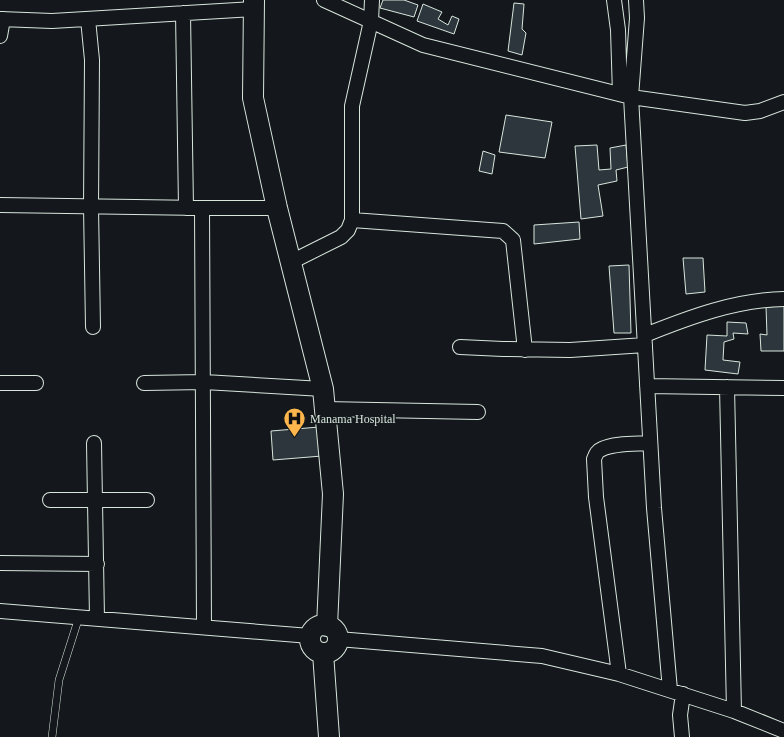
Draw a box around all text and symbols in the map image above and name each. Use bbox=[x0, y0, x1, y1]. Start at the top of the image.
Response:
hospital icon: Manama Hospital bbox=[282, 406, 308, 439]
place label: Manama Hospital bbox=[310, 412, 396, 426]

